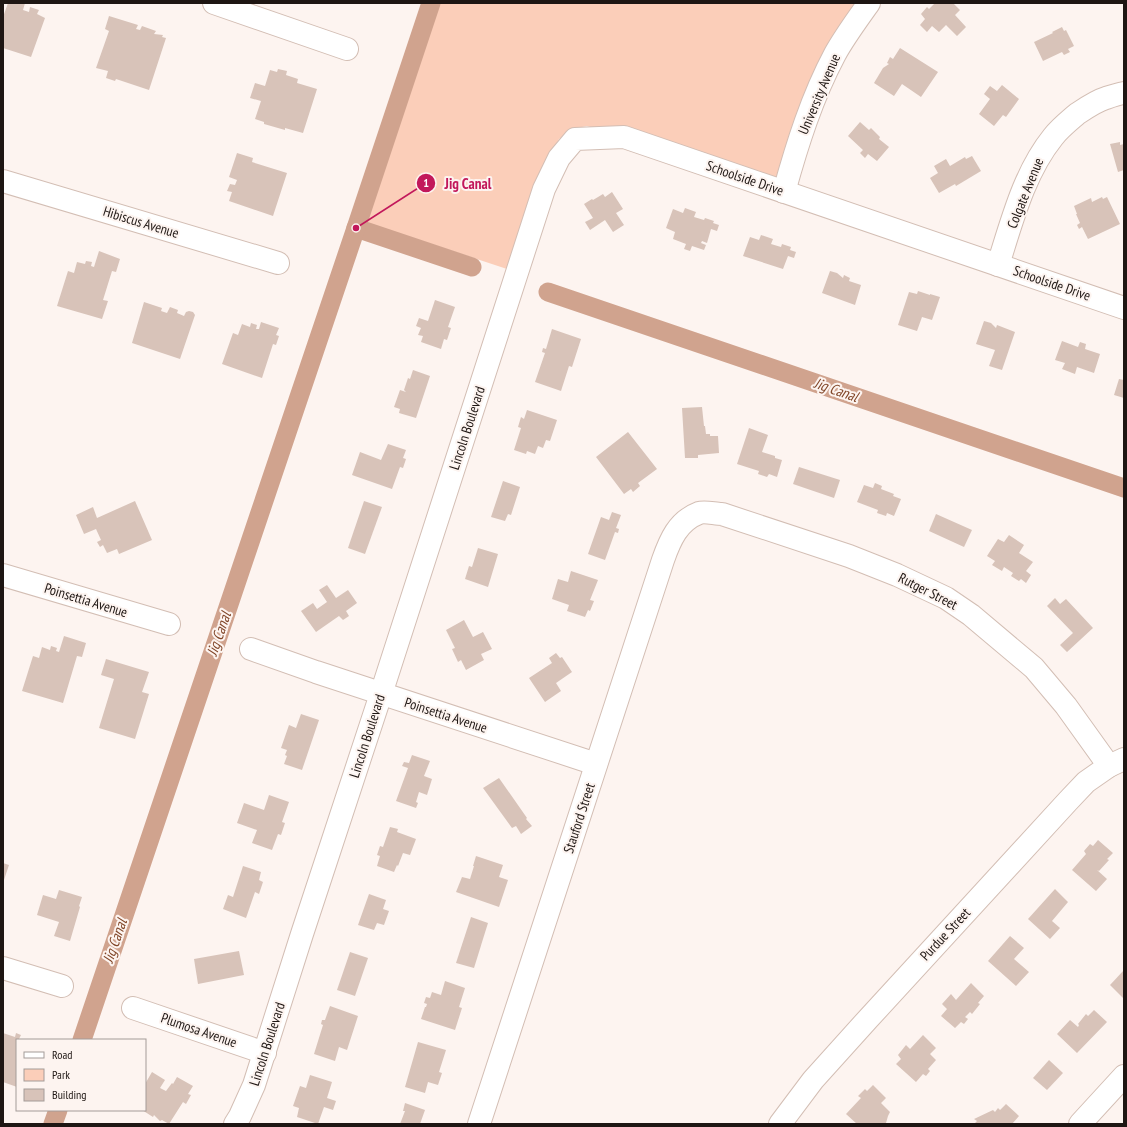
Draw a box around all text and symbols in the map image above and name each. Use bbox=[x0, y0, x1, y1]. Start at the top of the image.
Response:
street label: University Avenue bbox=[794, 51, 844, 137]
street label: Colgate Avenue bbox=[1003, 155, 1047, 231]
street label: Schoolside Drive bbox=[704, 156, 786, 200]
callout: Jig Canal bbox=[416, 170, 499, 197]
text: Jig Canal bbox=[444, 174, 492, 193]
text: 1 bbox=[423, 175, 429, 190]
street label: Hibiscus Avenue bbox=[101, 202, 181, 242]
street label: Schoolside Drive bbox=[1011, 261, 1093, 305]
water label: Jig Canal bbox=[811, 373, 862, 406]
street label: Lincoln Boulevard bbox=[445, 384, 489, 472]
street label: Rutger Street bbox=[895, 568, 961, 614]
street label: Poinsettia Avenue bbox=[42, 579, 130, 621]
water label: Jig Canal bbox=[202, 608, 235, 659]
street label: Lincoln Boulevard bbox=[345, 692, 389, 780]
street label: Poinsettia Avenue bbox=[402, 693, 490, 737]
street label: Stauford Street bbox=[559, 780, 599, 855]
street label: Purdue Street bbox=[916, 904, 974, 964]
water label: Jig Canal bbox=[98, 915, 131, 966]
street label: Lincoln Boulevard bbox=[245, 1000, 289, 1088]
street label: Plumosa Avenue bbox=[159, 1009, 240, 1051]
legend bbox=[16, 1039, 146, 1111]
text: Road bbox=[52, 1047, 72, 1062]
text: Park bbox=[52, 1067, 70, 1082]
text: Building bbox=[52, 1087, 87, 1102]

